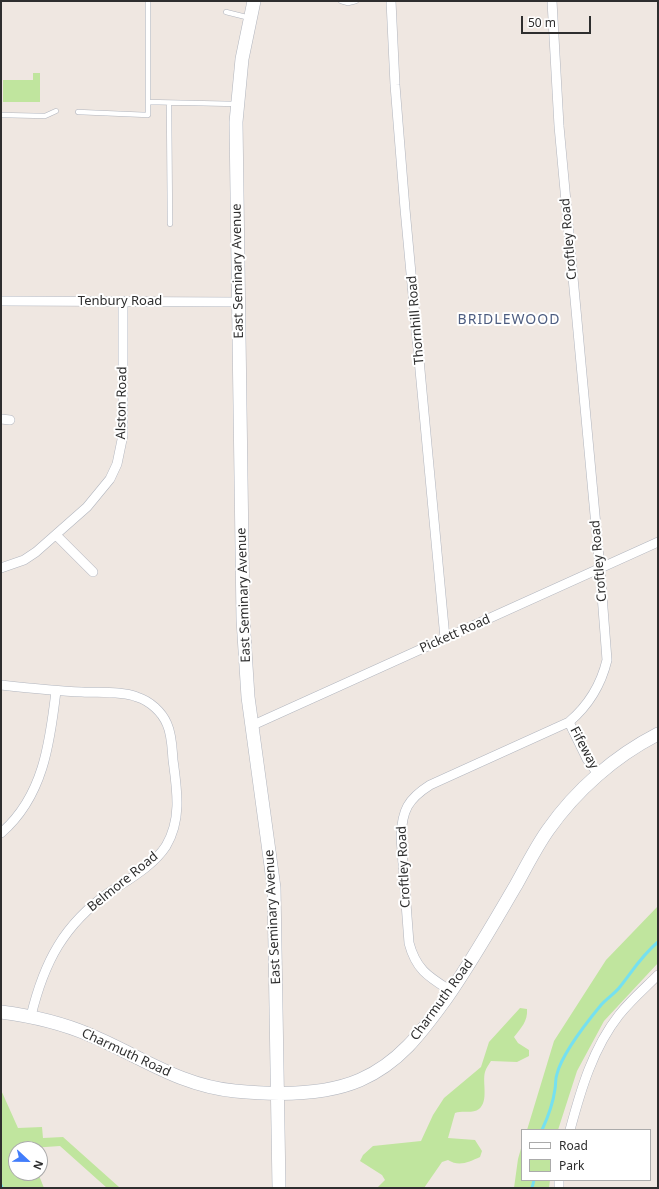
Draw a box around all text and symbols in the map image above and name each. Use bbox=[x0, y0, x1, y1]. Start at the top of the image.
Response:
scale bar bbox=[523, 8, 593, 34]
text: 50 m bbox=[528, 14, 556, 31]
street label: Croftley Road bbox=[558, 197, 580, 281]
street label: East Seminary Avenue bbox=[229, 203, 247, 339]
street label: Thornhill Road bbox=[404, 275, 428, 365]
street label: Tenbury Road bbox=[78, 293, 162, 309]
district label: BRIDLEWOOD bbox=[458, 312, 560, 328]
street label: Alston Road bbox=[114, 366, 130, 440]
street label: Croftley Road bbox=[588, 519, 610, 603]
street label: East Seminary Avenue bbox=[234, 527, 254, 663]
street label: Pickett Road bbox=[417, 611, 493, 657]
street label: Fifeway bbox=[566, 724, 602, 772]
street label: Croftley Road bbox=[394, 826, 414, 908]
street label: Belmore Road bbox=[85, 849, 161, 915]
street label: East Seminary Avenue bbox=[262, 849, 284, 985]
street label: Charmuth Road bbox=[407, 956, 477, 1044]
street label: Charmuth Road bbox=[79, 1026, 173, 1080]
legend bbox=[521, 1129, 651, 1181]
text: Road bbox=[559, 1137, 588, 1154]
north arrow bbox=[8, 1141, 48, 1181]
text: Park bbox=[559, 1157, 584, 1174]
text: N bbox=[30, 1158, 47, 1172]

